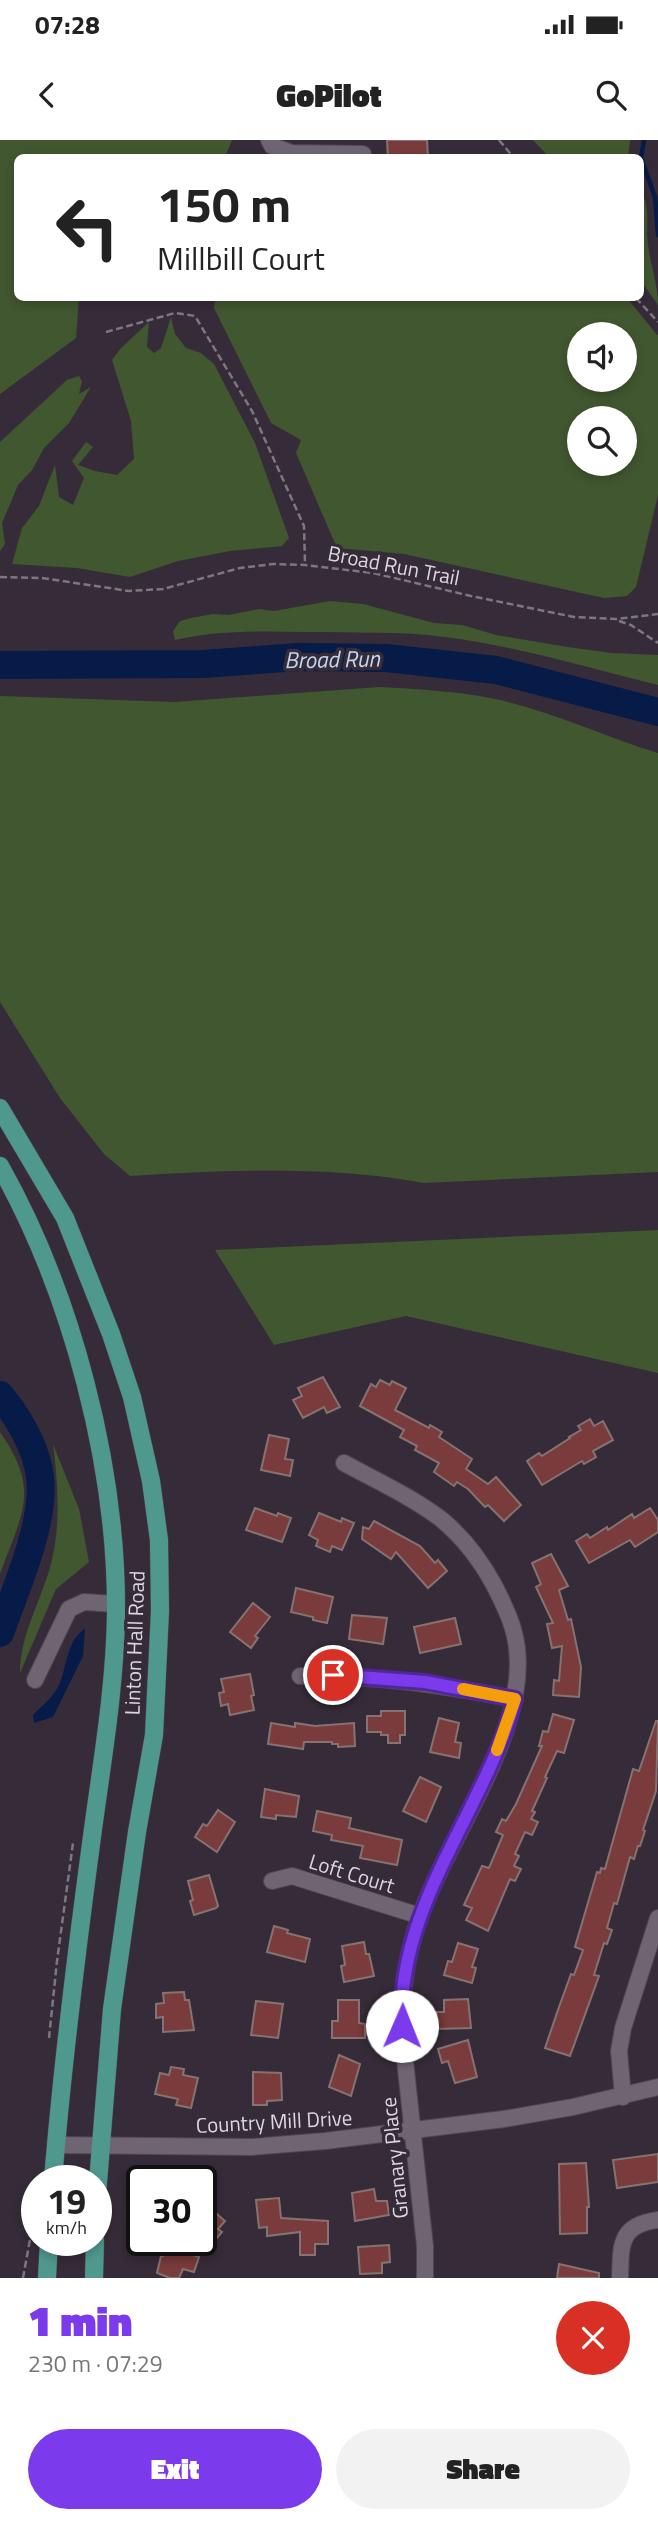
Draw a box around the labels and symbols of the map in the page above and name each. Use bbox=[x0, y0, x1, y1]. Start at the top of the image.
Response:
street label: Broad Run Trail bbox=[325, 537, 463, 593]
water label: Broad Run bbox=[284, 641, 381, 677]
street label: Linton Hall Road bbox=[115, 1570, 153, 1716]
pin bbox=[303, 1645, 363, 1705]
street label: Loft Court bbox=[305, 1845, 399, 1901]
position arrow bbox=[365, 1989, 439, 2063]
street label: Granary Place bbox=[372, 2096, 416, 2220]
street label: Country Mill Drive bbox=[195, 2101, 353, 2141]
speed limit sign: 30 bbox=[126, 2165, 217, 2256]

